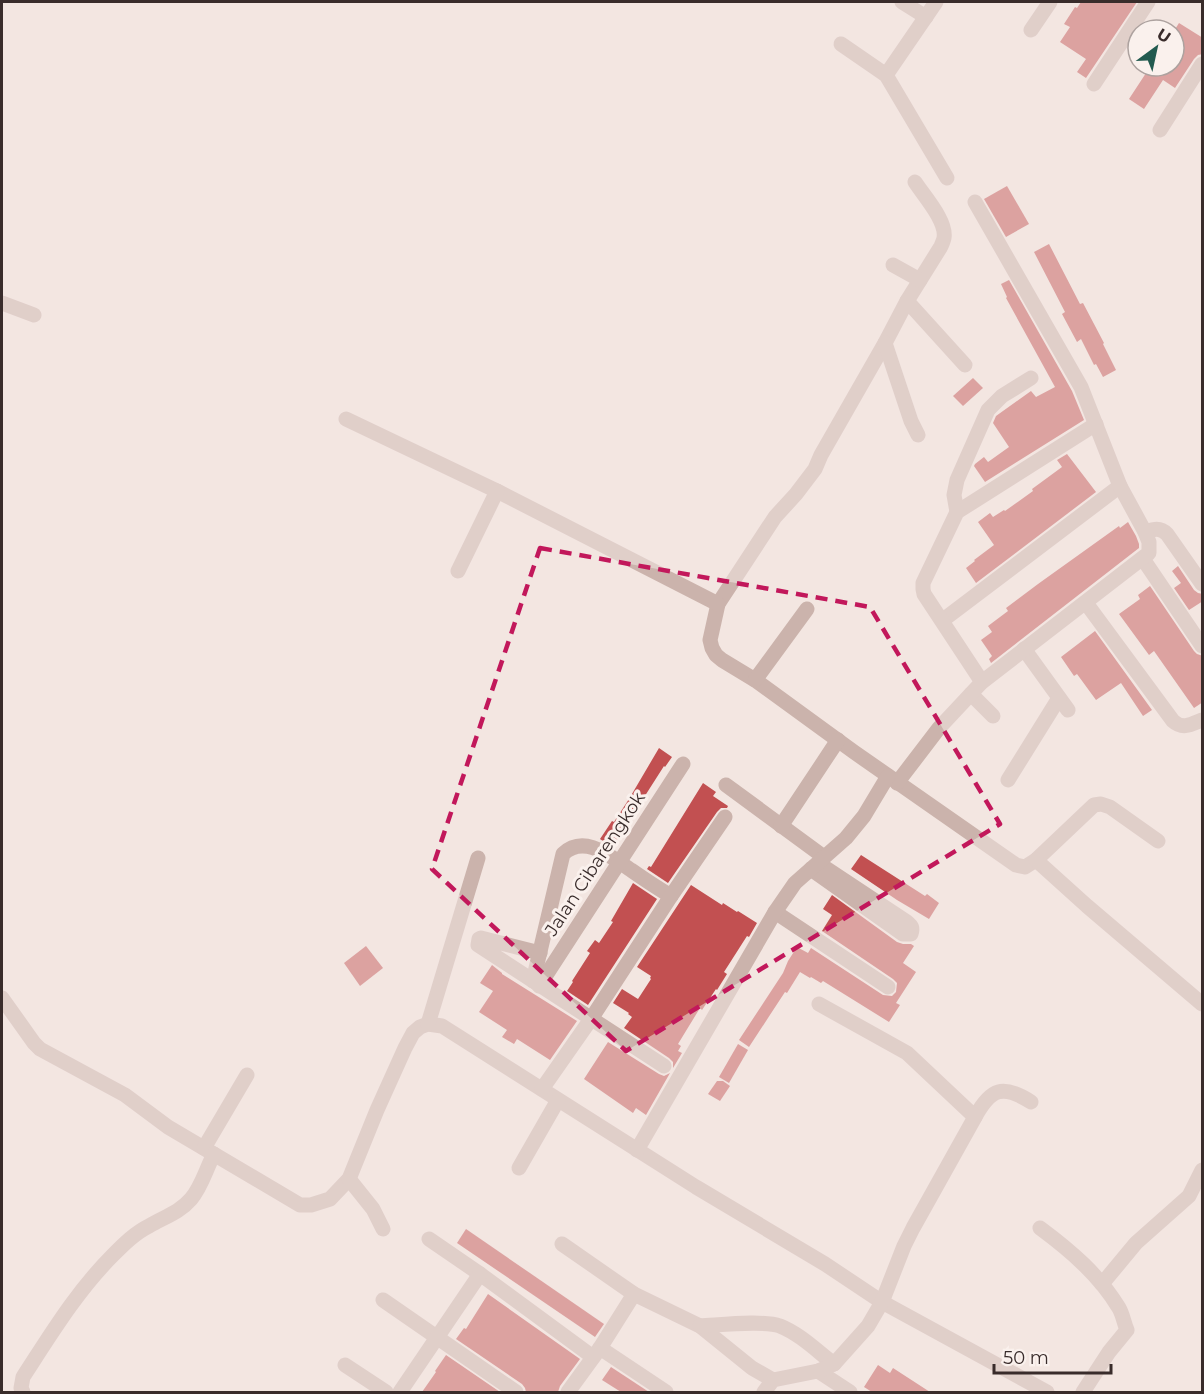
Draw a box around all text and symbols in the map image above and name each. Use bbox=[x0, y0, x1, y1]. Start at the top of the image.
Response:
north arrow bbox=[1126, 18, 1186, 78]
text: U bbox=[1153, 24, 1174, 47]
street label: Jalan Cibarengkok bbox=[540, 788, 650, 941]
scale bar bbox=[994, 1337, 1111, 1375]
text: 50 m bbox=[1003, 1347, 1049, 1369]

